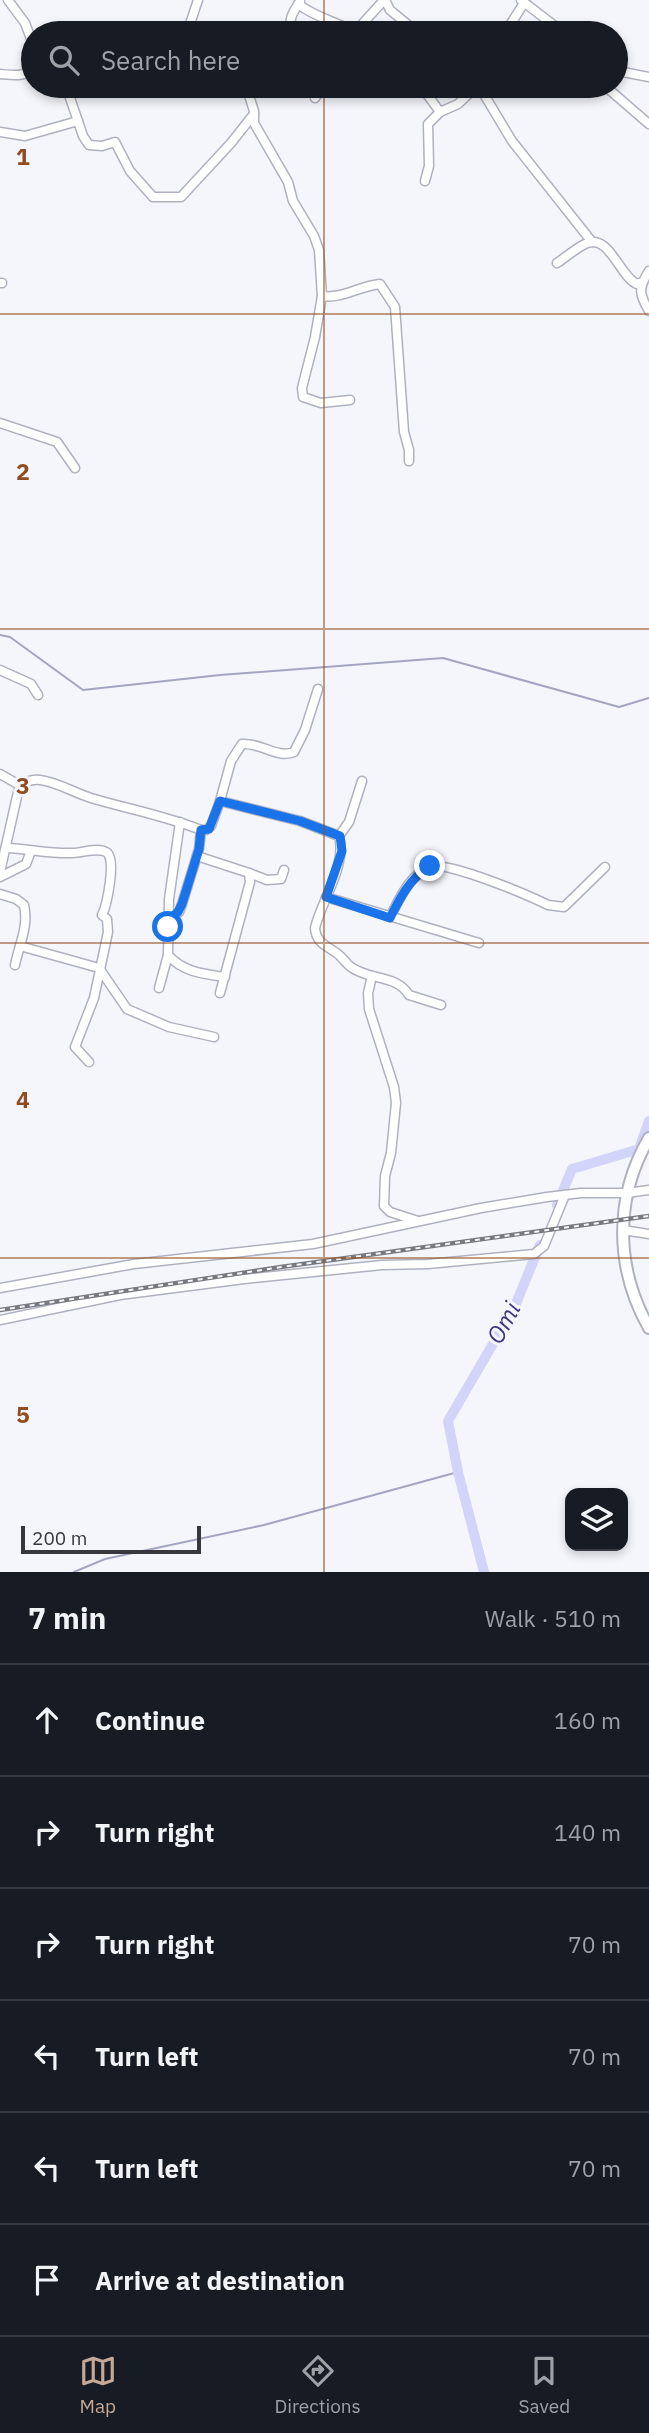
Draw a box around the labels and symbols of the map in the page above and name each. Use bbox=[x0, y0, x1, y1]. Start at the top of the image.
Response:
text: 1 bbox=[16, 141, 30, 171]
text: 2 bbox=[16, 456, 30, 486]
text: 3 bbox=[16, 770, 30, 800]
route end bbox=[414, 850, 445, 881]
route start bbox=[152, 911, 183, 942]
text: 4 bbox=[16, 1084, 30, 1114]
water label: Omi bbox=[479, 1295, 528, 1349]
text: 5 bbox=[16, 1399, 30, 1429]
scale bar bbox=[21, 1523, 201, 1555]

